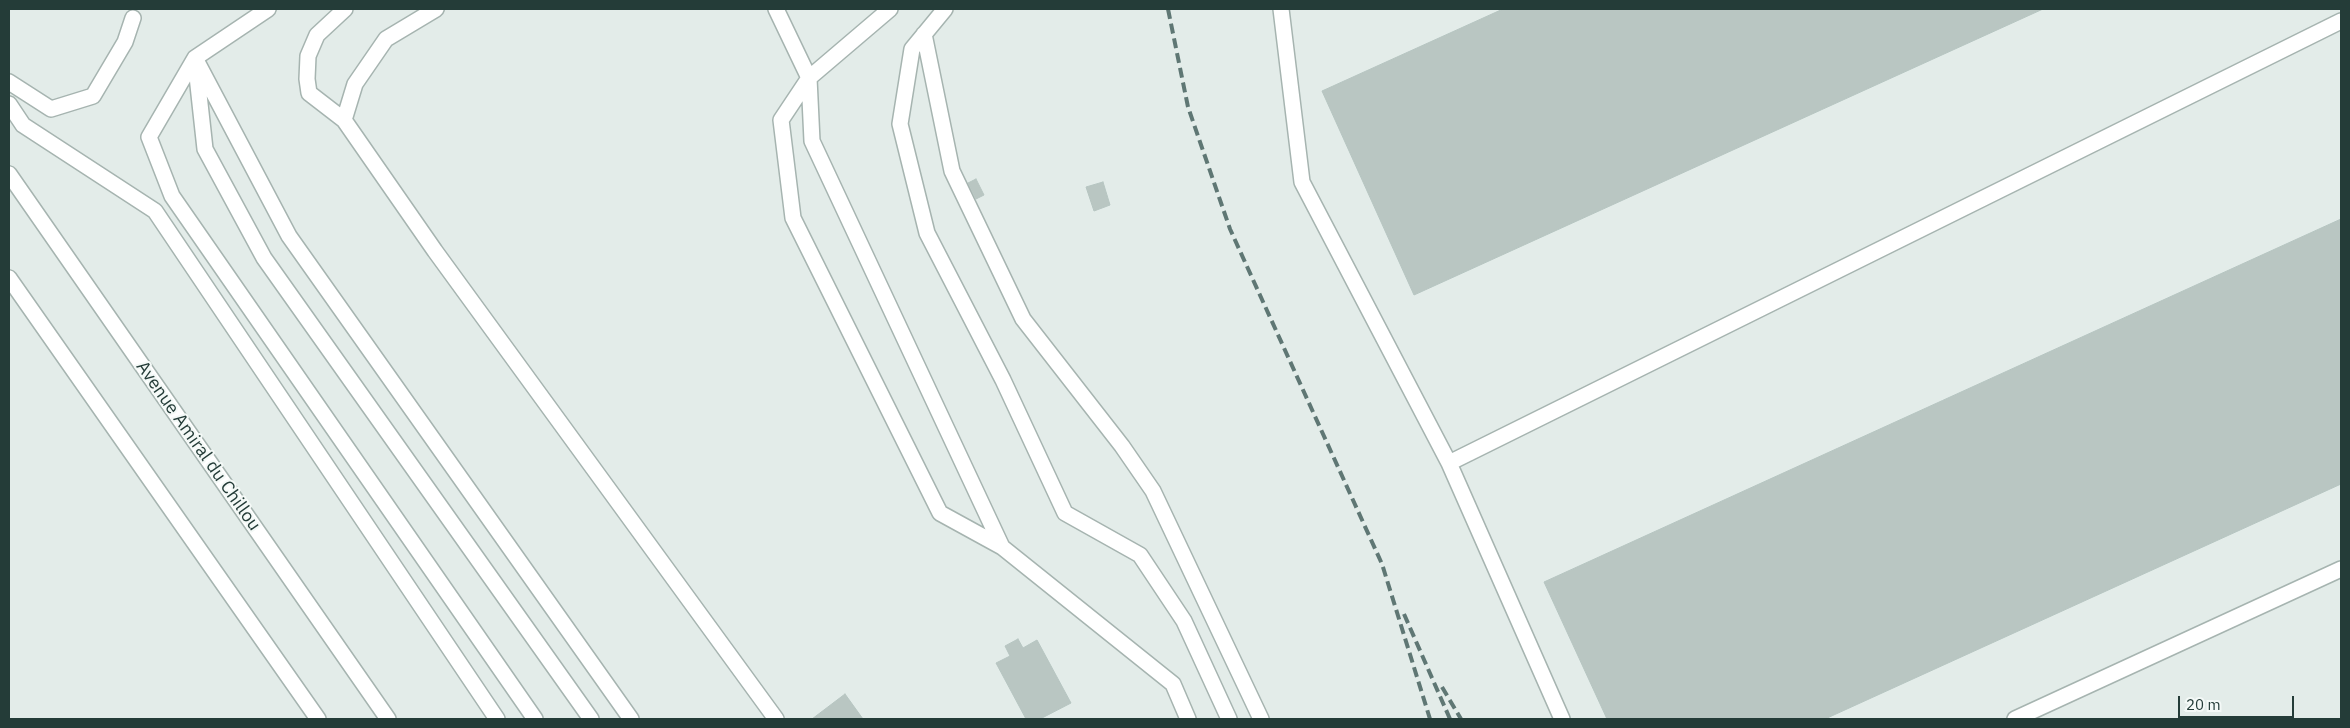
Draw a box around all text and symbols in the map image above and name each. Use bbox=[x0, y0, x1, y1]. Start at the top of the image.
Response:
street label: Avenue Amiral du Chillou bbox=[131, 357, 265, 535]
scale bar bbox=[2180, 686, 2296, 718]
text: 20 m bbox=[2186, 695, 2221, 714]

